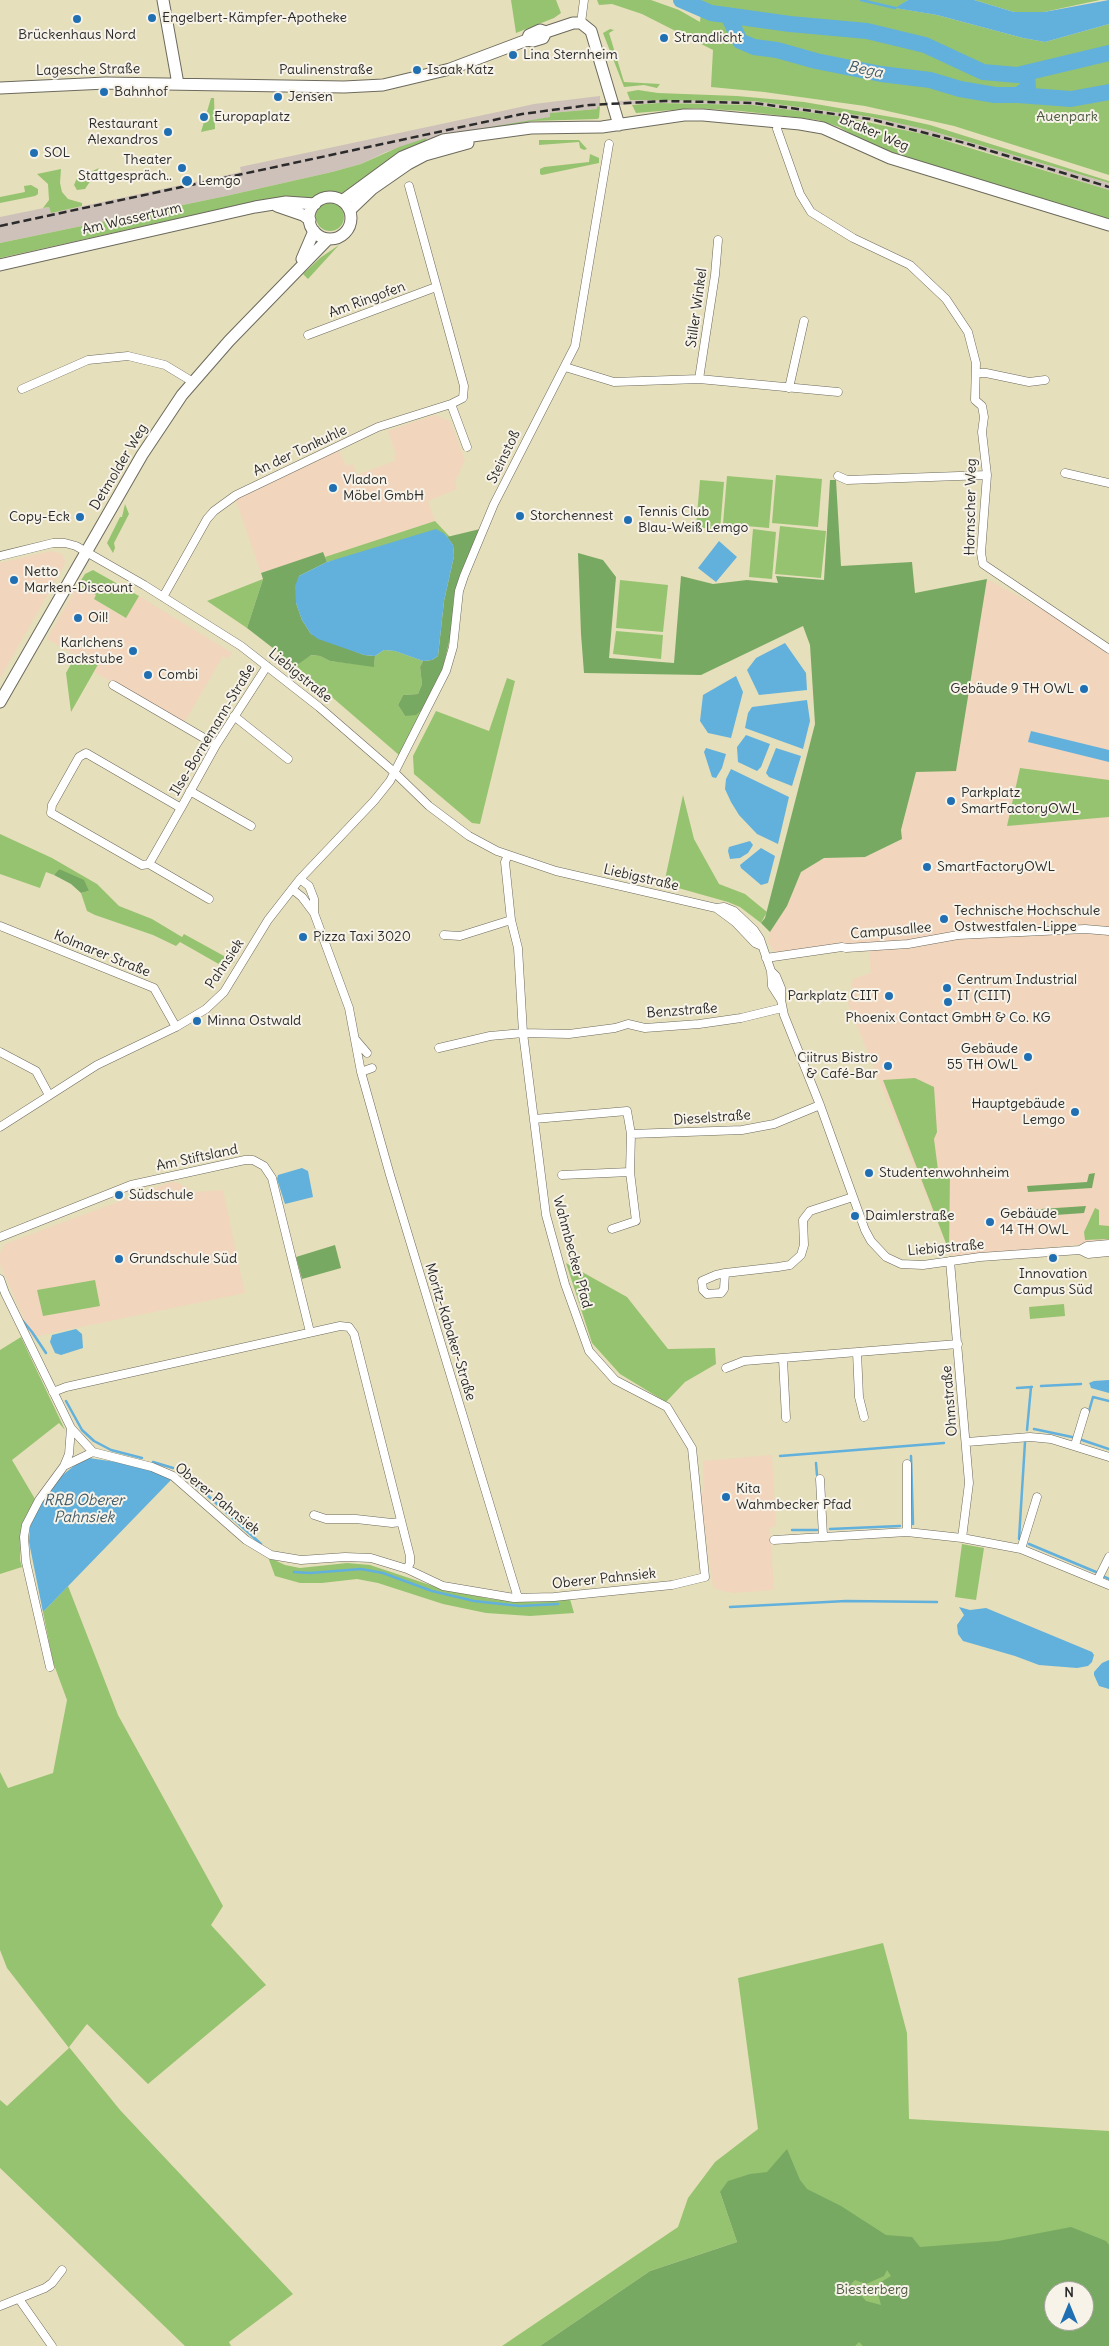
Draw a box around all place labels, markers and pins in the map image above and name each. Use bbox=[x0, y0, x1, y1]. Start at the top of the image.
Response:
place label: Engelbert-Kämpfer-Apotheke bbox=[162, 10, 347, 26]
marker: Engelbert-Kämpfer-Apotheke bbox=[146, 12, 158, 24]
marker: Brückenhaus Nord bbox=[71, 13, 83, 25]
place label: Brückenhaus Nord bbox=[18, 27, 136, 43]
place label: Strandlicht bbox=[674, 30, 742, 46]
marker: Strandlicht bbox=[658, 32, 670, 44]
place label: Lina Sternheim bbox=[523, 47, 618, 63]
marker: Lina Sternheim bbox=[507, 49, 519, 61]
place label: Isaak Katz bbox=[427, 62, 494, 78]
marker: Isaak Katz bbox=[411, 64, 423, 76]
place label: Bahnhof bbox=[114, 84, 168, 100]
marker: Bahnhof bbox=[98, 86, 110, 98]
place label: Jensen bbox=[288, 89, 333, 105]
marker: Jensen bbox=[272, 91, 284, 103]
place label: Europaplatz bbox=[214, 109, 290, 125]
marker: Europaplatz bbox=[198, 111, 210, 123]
place label: Restaurant Alexandros bbox=[87, 116, 158, 148]
marker: Restaurant Alexandros bbox=[162, 126, 174, 138]
place label: SOL bbox=[44, 145, 70, 161]
marker: SOL bbox=[28, 147, 40, 159]
place label: Theater Stattgespräch.. bbox=[78, 152, 172, 184]
marker: Theater Stattgespräch.. bbox=[176, 162, 188, 174]
place label: Lemgo bbox=[198, 173, 241, 189]
marker: Lemgo bbox=[180, 174, 194, 188]
place label: Vladon Möbel GmbH bbox=[343, 472, 424, 504]
marker: Vladon Möbel GmbH bbox=[327, 482, 339, 494]
place label: Tennis Club Blau-Weiß Lemgo bbox=[638, 504, 748, 536]
place label: Storchennest bbox=[530, 508, 613, 524]
place label: Copy-Eck bbox=[9, 509, 70, 525]
marker: Storchennest bbox=[514, 510, 526, 522]
marker: Copy-Eck bbox=[74, 511, 86, 523]
marker: Tennis Club Blau-Weiß Lemgo bbox=[622, 514, 634, 526]
place label: Netto Marken-Discount bbox=[24, 564, 133, 596]
marker: Netto Marken-Discount bbox=[8, 574, 20, 586]
place label: Oil! bbox=[88, 610, 108, 626]
marker: Oil! bbox=[72, 612, 84, 624]
place label: Karlchens Backstube bbox=[57, 635, 123, 668]
marker: Karlchens Backstube bbox=[127, 645, 139, 657]
place label: Combi bbox=[158, 667, 198, 683]
marker: Combi bbox=[142, 669, 154, 681]
place label: Gebäude 9 TH OWL bbox=[950, 681, 1074, 697]
marker: Gebäude 9 TH OWL bbox=[1078, 683, 1090, 695]
place label: Parkplatz SmartFactoryOWL bbox=[961, 785, 1079, 818]
marker: Parkplatz SmartFactoryOWL bbox=[945, 795, 957, 807]
place label: SmartFactoryOWL bbox=[937, 859, 1055, 875]
marker: SmartFactoryOWL bbox=[921, 861, 933, 873]
place label: Technische Hochschule Ostwestfalen-Lippe bbox=[954, 903, 1100, 936]
marker: Technische Hochschule Ostwestfalen-Lippe bbox=[938, 913, 950, 925]
place label: Pizza Taxi 3020 bbox=[313, 929, 411, 945]
marker: Pizza Taxi 3020 bbox=[297, 931, 309, 943]
place label: Centrum Industrial IT (CIIT) bbox=[957, 972, 1077, 1004]
marker: Centrum Industrial IT (CIIT) bbox=[941, 982, 953, 994]
place label: Parkplatz CIIT bbox=[787, 988, 879, 1004]
marker: Parkplatz CIIT bbox=[883, 990, 895, 1002]
marker: Phoenix Contact GmbH & Co. KG bbox=[942, 996, 954, 1008]
place label: Phoenix Contact GmbH & Co. KG bbox=[845, 1010, 1051, 1026]
place label: Minna Ostwald bbox=[207, 1013, 301, 1029]
marker: Minna Ostwald bbox=[191, 1015, 203, 1027]
place label: Gebäude 55 TH OWL bbox=[947, 1041, 1018, 1074]
place label: Ciitrus Bistro & Café-Bar bbox=[797, 1050, 878, 1082]
marker: Gebäude 55 TH OWL bbox=[1022, 1051, 1034, 1063]
marker: Ciitrus Bistro & Café-Bar bbox=[882, 1060, 894, 1072]
place label: Hauptgebäude Lemgo bbox=[971, 1096, 1065, 1128]
marker: Hauptgebäude Lemgo bbox=[1069, 1106, 1081, 1118]
place label: Studentenwohnheim bbox=[879, 1165, 1009, 1181]
marker: Studentenwohnheim bbox=[863, 1167, 875, 1179]
place label: Südschule bbox=[129, 1187, 193, 1203]
marker: Südschule bbox=[113, 1189, 125, 1201]
place label: Gebäude 14 TH OWL bbox=[1000, 1206, 1069, 1238]
place label: Daimlerstraße bbox=[865, 1208, 955, 1224]
marker: Daimlerstraße bbox=[849, 1210, 861, 1222]
marker: Gebäude 14 TH OWL bbox=[984, 1216, 996, 1228]
place label: Grundschule Süd bbox=[129, 1251, 237, 1267]
marker: Innovation Campus Süd bbox=[1047, 1252, 1059, 1264]
marker: Grundschule Süd bbox=[113, 1253, 125, 1265]
place label: Innovation Campus Süd bbox=[1013, 1266, 1093, 1298]
place label: Kita Wahmbecker Pfad bbox=[736, 1481, 852, 1514]
marker: Kita Wahmbecker Pfad bbox=[720, 1491, 732, 1503]

